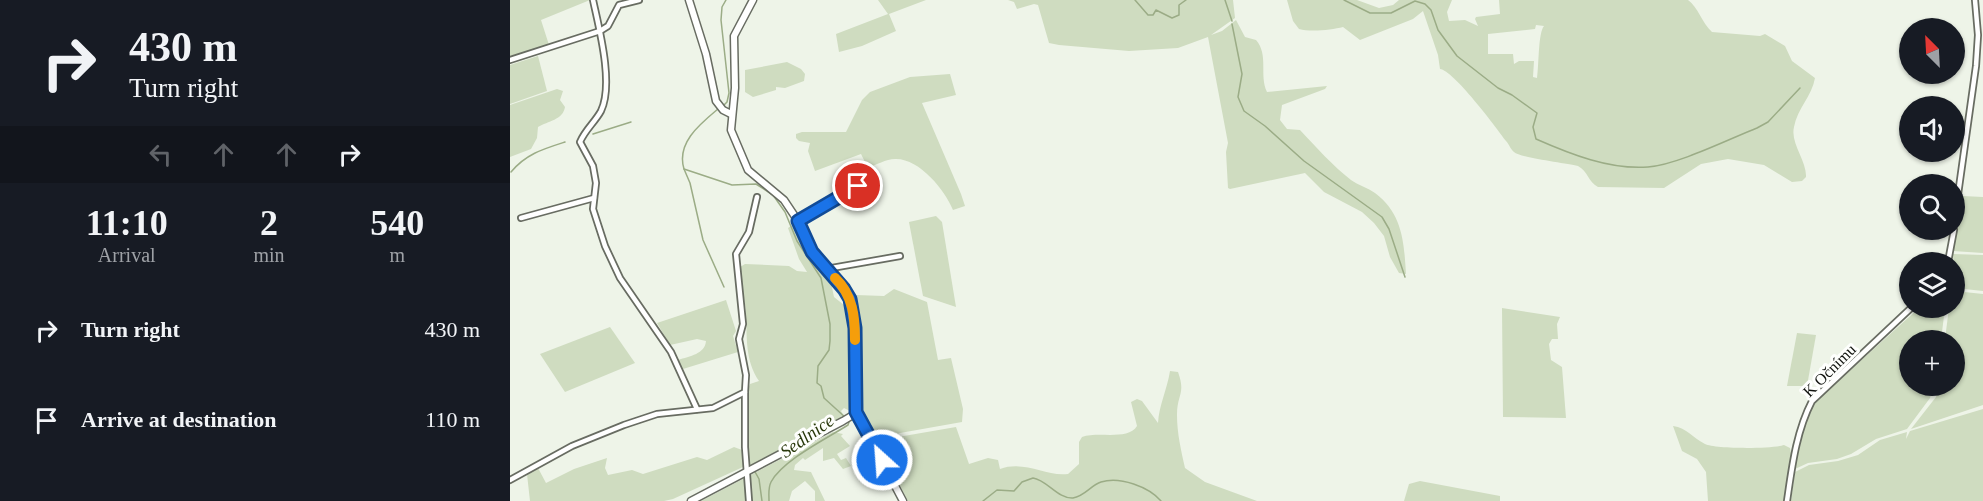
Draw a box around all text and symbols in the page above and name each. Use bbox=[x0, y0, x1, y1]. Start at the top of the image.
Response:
north arrow bbox=[1899, 18, 1965, 84]
map controls bbox=[1899, 18, 1965, 396]
icon: right bbox=[30, 24, 108, 102]
text: 430 m bbox=[129, 24, 238, 70]
text: Turn right bbox=[129, 73, 238, 103]
button: sound bbox=[1899, 96, 1965, 162]
icon: left bbox=[144, 138, 177, 171]
icon: ahead bbox=[207, 138, 240, 171]
icon: ahead bbox=[270, 138, 303, 171]
icon: right bbox=[333, 138, 366, 171]
pin bbox=[832, 160, 883, 211]
icon: arrive bbox=[841, 169, 874, 202]
button: search bbox=[1899, 174, 1965, 240]
text: 11:10 bbox=[86, 203, 168, 243]
text: 2 bbox=[260, 203, 278, 243]
text: 540 bbox=[370, 203, 424, 243]
text: Arrival bbox=[98, 244, 156, 266]
text: min bbox=[253, 244, 285, 266]
text: m bbox=[389, 244, 405, 266]
button: layers bbox=[1899, 252, 1965, 318]
icon: right bbox=[30, 314, 63, 347]
text: Turn right bbox=[81, 317, 180, 342]
text: 430 m bbox=[424, 317, 480, 342]
button: + bbox=[1899, 330, 1965, 396]
street label: K Očnímu bbox=[1800, 341, 1859, 400]
icon: arrive bbox=[30, 404, 63, 437]
text: Arrive at destination bbox=[81, 407, 277, 432]
text: 110 m bbox=[425, 407, 480, 432]
water label: Sedlnice bbox=[776, 410, 838, 462]
position arrow bbox=[850, 428, 914, 492]

